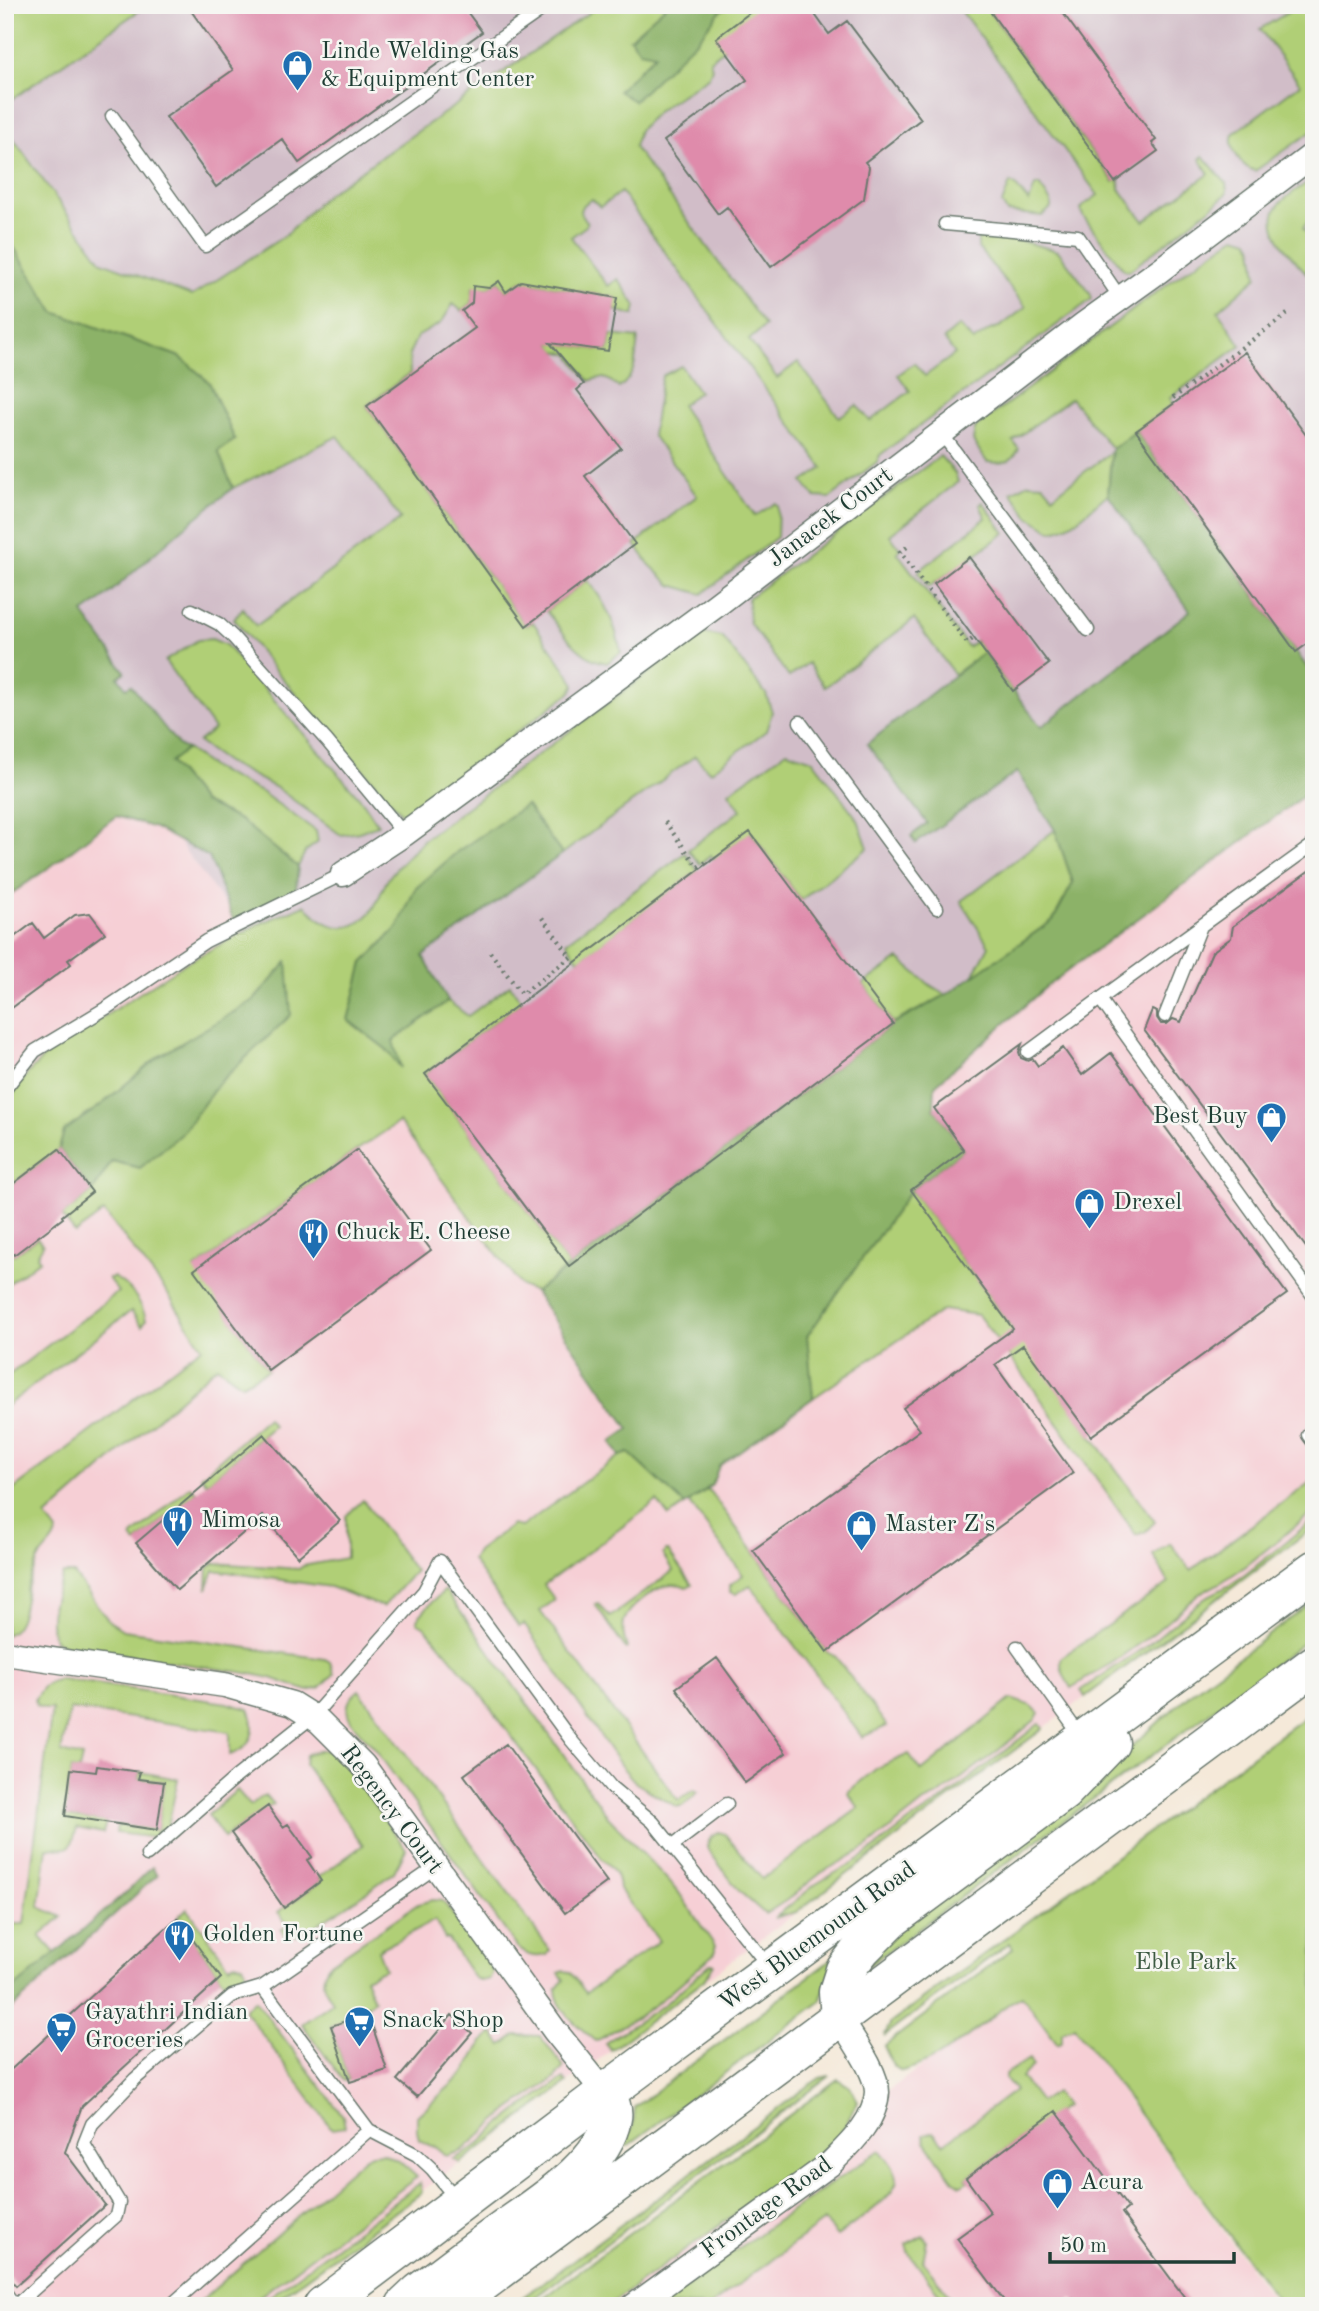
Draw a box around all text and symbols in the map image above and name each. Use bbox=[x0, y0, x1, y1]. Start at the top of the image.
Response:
place label: Linde Welding Gas & Equipment Center bbox=[321, 40, 535, 92]
shop icon: Linde Welding Gas & Equipment Center bbox=[281, 49, 315, 93]
street label: Janacek Court bbox=[764, 463, 898, 573]
shop icon: Best Buy bbox=[1254, 1100, 1288, 1144]
place label: Best Buy bbox=[1153, 1105, 1248, 1129]
shop icon: Drexel bbox=[1073, 1186, 1107, 1230]
place label: Drexel bbox=[1113, 1191, 1182, 1215]
restaurant icon: Chuck E. Cheese bbox=[296, 1216, 330, 1260]
place label: Chuck E. Cheese bbox=[336, 1221, 510, 1245]
restaurant icon: Mimosa bbox=[161, 1504, 195, 1548]
shop icon: Master Z's bbox=[845, 1508, 879, 1552]
place label: Mimosa bbox=[201, 1509, 281, 1533]
place label: Master Z's bbox=[885, 1513, 995, 1537]
street label: Regency Court bbox=[335, 1741, 447, 1879]
street label: West Bluemound Road bbox=[715, 1858, 921, 2016]
restaurant icon: Golden Fortune bbox=[163, 1918, 197, 1962]
place label: Golden Fortune bbox=[203, 1923, 363, 1947]
park label: Eble Park bbox=[1135, 1951, 1237, 1975]
place label: Gayathri Indian Groceries bbox=[85, 2001, 248, 2053]
supermarket icon: Snack Shop bbox=[342, 2004, 376, 2048]
place label: Snack Shop bbox=[382, 2009, 504, 2033]
supermarket icon: Gayathri Indian Groceries bbox=[45, 2010, 79, 2054]
street label: Frontage Road bbox=[697, 2153, 837, 2263]
shop icon: Acura bbox=[1040, 2166, 1074, 2210]
place label: Acura bbox=[1080, 2171, 1143, 2195]
scale bar bbox=[1050, 2220, 1233, 2264]
text: 50 m bbox=[1060, 2236, 1107, 2257]

